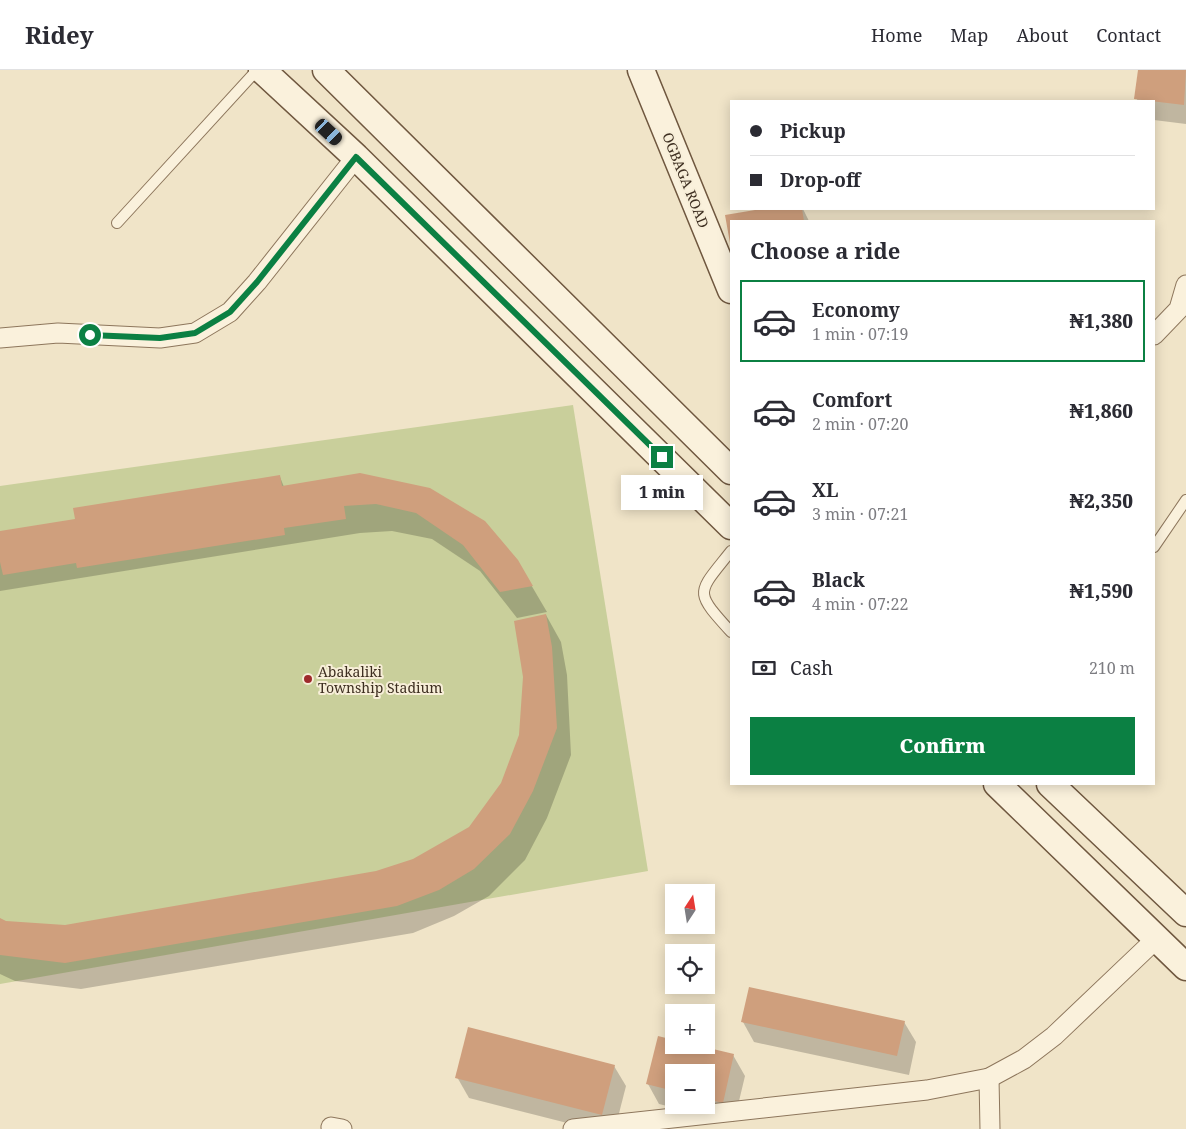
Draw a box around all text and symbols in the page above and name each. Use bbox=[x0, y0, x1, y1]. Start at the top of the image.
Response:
text: Ridey bbox=[25, 18, 94, 51]
text: Home bbox=[871, 23, 922, 47]
text: Map bbox=[950, 23, 988, 47]
text: About bbox=[1016, 23, 1068, 47]
text: Contact bbox=[1096, 23, 1161, 47]
car bbox=[312, 116, 345, 148]
text: Pickup bbox=[780, 118, 846, 144]
street label: OGBAGA ROAD bbox=[658, 129, 714, 231]
text: Drop-off bbox=[780, 167, 860, 193]
text: Choose a ride bbox=[750, 235, 900, 265]
text: Economy bbox=[812, 297, 900, 323]
icon: car bbox=[752, 299, 797, 344]
text: ₦1,380 bbox=[1070, 308, 1133, 334]
text: 1 min · 07:19 bbox=[812, 323, 908, 345]
route start bbox=[79, 324, 101, 346]
text: Comfort bbox=[812, 387, 892, 413]
icon: car bbox=[752, 389, 797, 434]
text: ₦1,860 bbox=[1070, 398, 1133, 424]
text: 2 min · 07:20 bbox=[812, 413, 908, 435]
route end bbox=[651, 446, 673, 468]
callout: 1 min bbox=[621, 474, 703, 510]
text: XL bbox=[812, 477, 838, 503]
icon: car bbox=[752, 479, 797, 524]
text: 1 min bbox=[639, 481, 685, 503]
text: ₦2,350 bbox=[1070, 488, 1133, 514]
text: 3 min · 07:21 bbox=[812, 503, 908, 525]
text: Black bbox=[812, 567, 865, 593]
icon: car bbox=[752, 569, 797, 614]
text: ₦1,590 bbox=[1070, 578, 1133, 604]
text: 4 min · 07:22 bbox=[812, 593, 908, 615]
icon: cash bbox=[750, 654, 778, 682]
text: Cash bbox=[790, 655, 833, 681]
text: 210 m bbox=[1089, 657, 1135, 679]
place label: Abakaliki Township Stadium bbox=[318, 662, 443, 697]
marker: Abakaliki Township Stadium bbox=[302, 673, 314, 685]
button: Confirm bbox=[750, 717, 1135, 775]
north arrow bbox=[665, 884, 715, 934]
map controls bbox=[665, 884, 715, 1114]
button: locate bbox=[665, 944, 715, 994]
button: + bbox=[665, 1004, 715, 1054]
button: − bbox=[665, 1064, 715, 1114]

